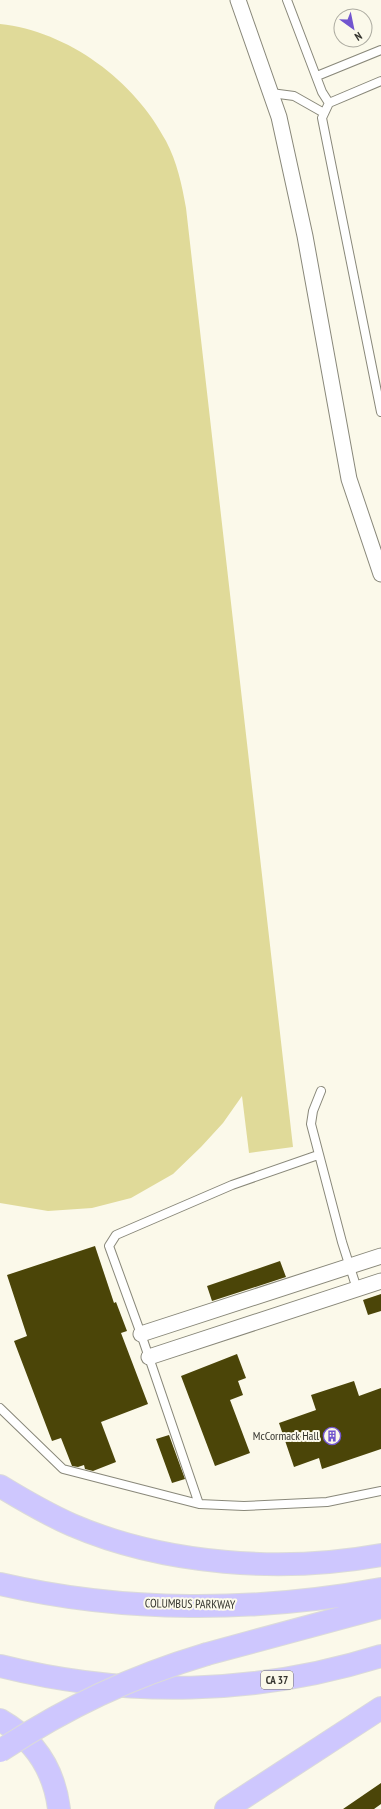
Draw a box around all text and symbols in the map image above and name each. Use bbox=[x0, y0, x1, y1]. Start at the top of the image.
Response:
north arrow bbox=[333, 8, 373, 48]
text: N bbox=[352, 29, 365, 44]
building icon: McCormack Hall bbox=[322, 1426, 342, 1446]
place label: McCormack Hall bbox=[253, 1428, 319, 1443]
street label: COLUMBUS PARKWAY bbox=[145, 1595, 236, 1612]
road number: CA 37 bbox=[261, 1671, 293, 1689]

